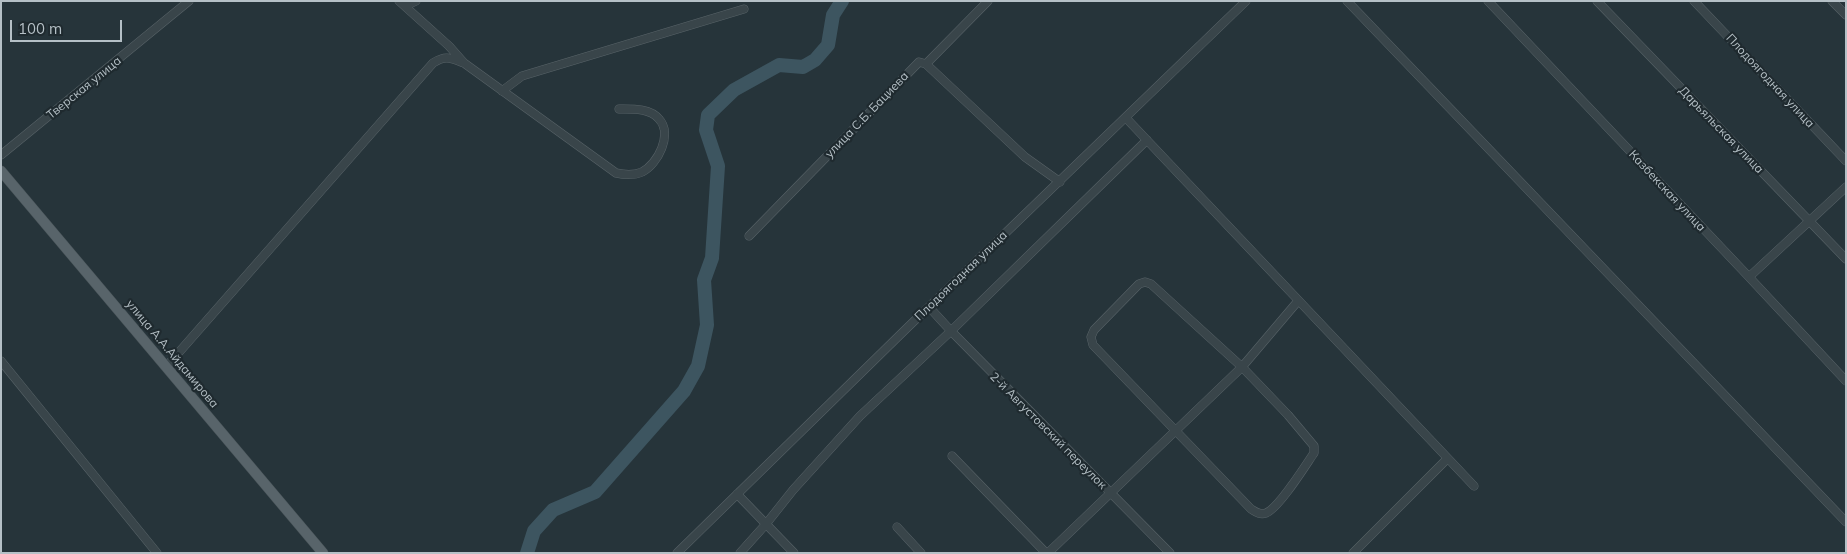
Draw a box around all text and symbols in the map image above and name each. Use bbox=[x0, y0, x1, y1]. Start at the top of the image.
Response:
scale bar bbox=[12, 10, 125, 42]
text: 100 m bbox=[18, 19, 62, 38]
street label: Плодоягодная улица bbox=[1723, 31, 1817, 131]
street label: Тверская улица bbox=[44, 54, 124, 122]
street label: улица С.Б. Бациева bbox=[822, 69, 912, 161]
street label: Дарьяльская улица bbox=[1676, 83, 1766, 177]
street label: Казбекская улица bbox=[1626, 147, 1708, 235]
street label: Плодоягодная улица bbox=[912, 228, 1010, 324]
street label: улица А.А.Айдамирова bbox=[123, 297, 221, 411]
street label: 2-й Августовский переулок bbox=[987, 370, 1109, 492]

